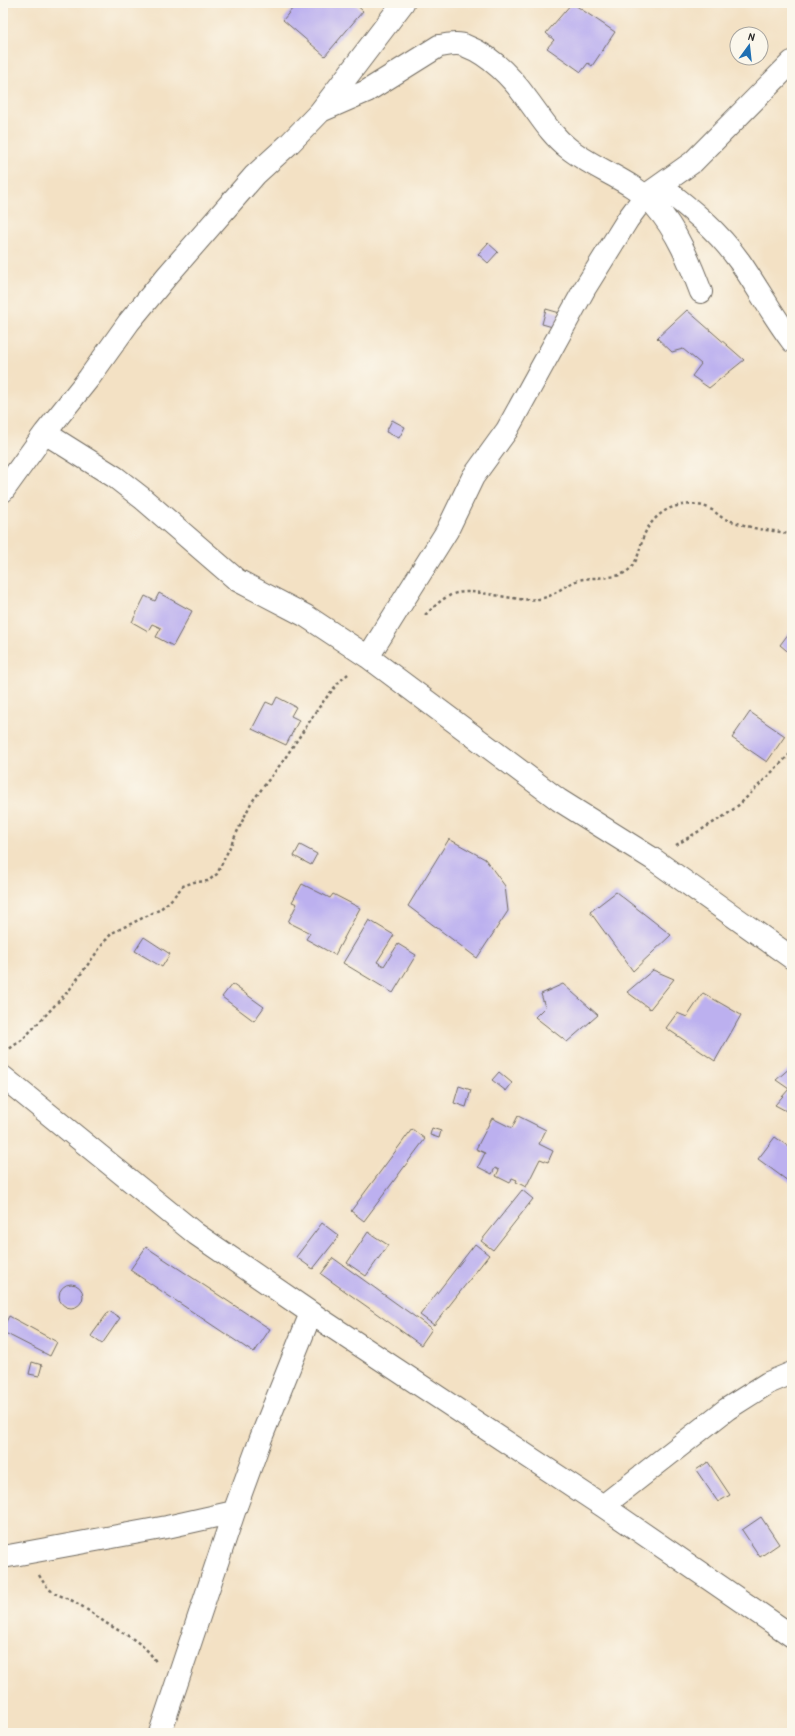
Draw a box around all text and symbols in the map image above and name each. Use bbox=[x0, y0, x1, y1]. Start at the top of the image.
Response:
north arrow bbox=[729, 26, 769, 66]
text: N bbox=[747, 29, 756, 44]

